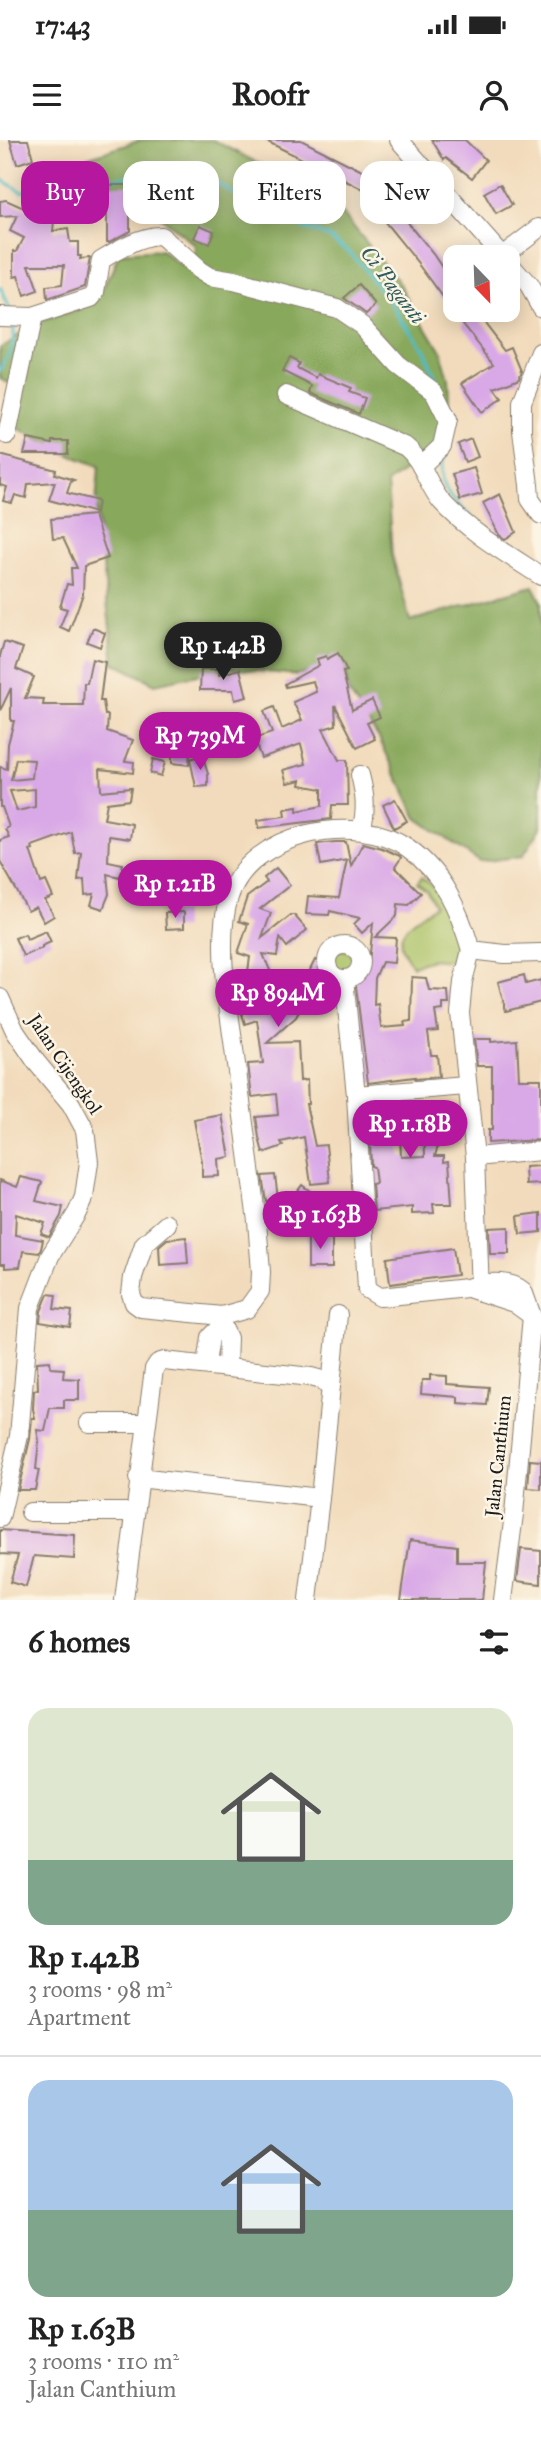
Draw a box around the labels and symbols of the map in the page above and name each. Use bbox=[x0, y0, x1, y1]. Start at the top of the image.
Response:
water label: Ci Paganti bbox=[355, 241, 431, 329]
north arrow bbox=[443, 245, 520, 322]
pin: Rp 1.42B bbox=[151, 622, 295, 682]
pin: Rp 739M bbox=[135, 712, 265, 772]
pin: Rp 1.21B bbox=[103, 860, 247, 920]
pin: Rp 894M bbox=[213, 970, 343, 1029]
street label: Jalan Cijengkol bbox=[21, 1008, 107, 1120]
pin: Rp 1.18B bbox=[338, 1100, 482, 1160]
pin: Rp 1.63B bbox=[248, 1192, 392, 1251]
street label: Jalan Canthium bbox=[480, 1394, 517, 1520]

